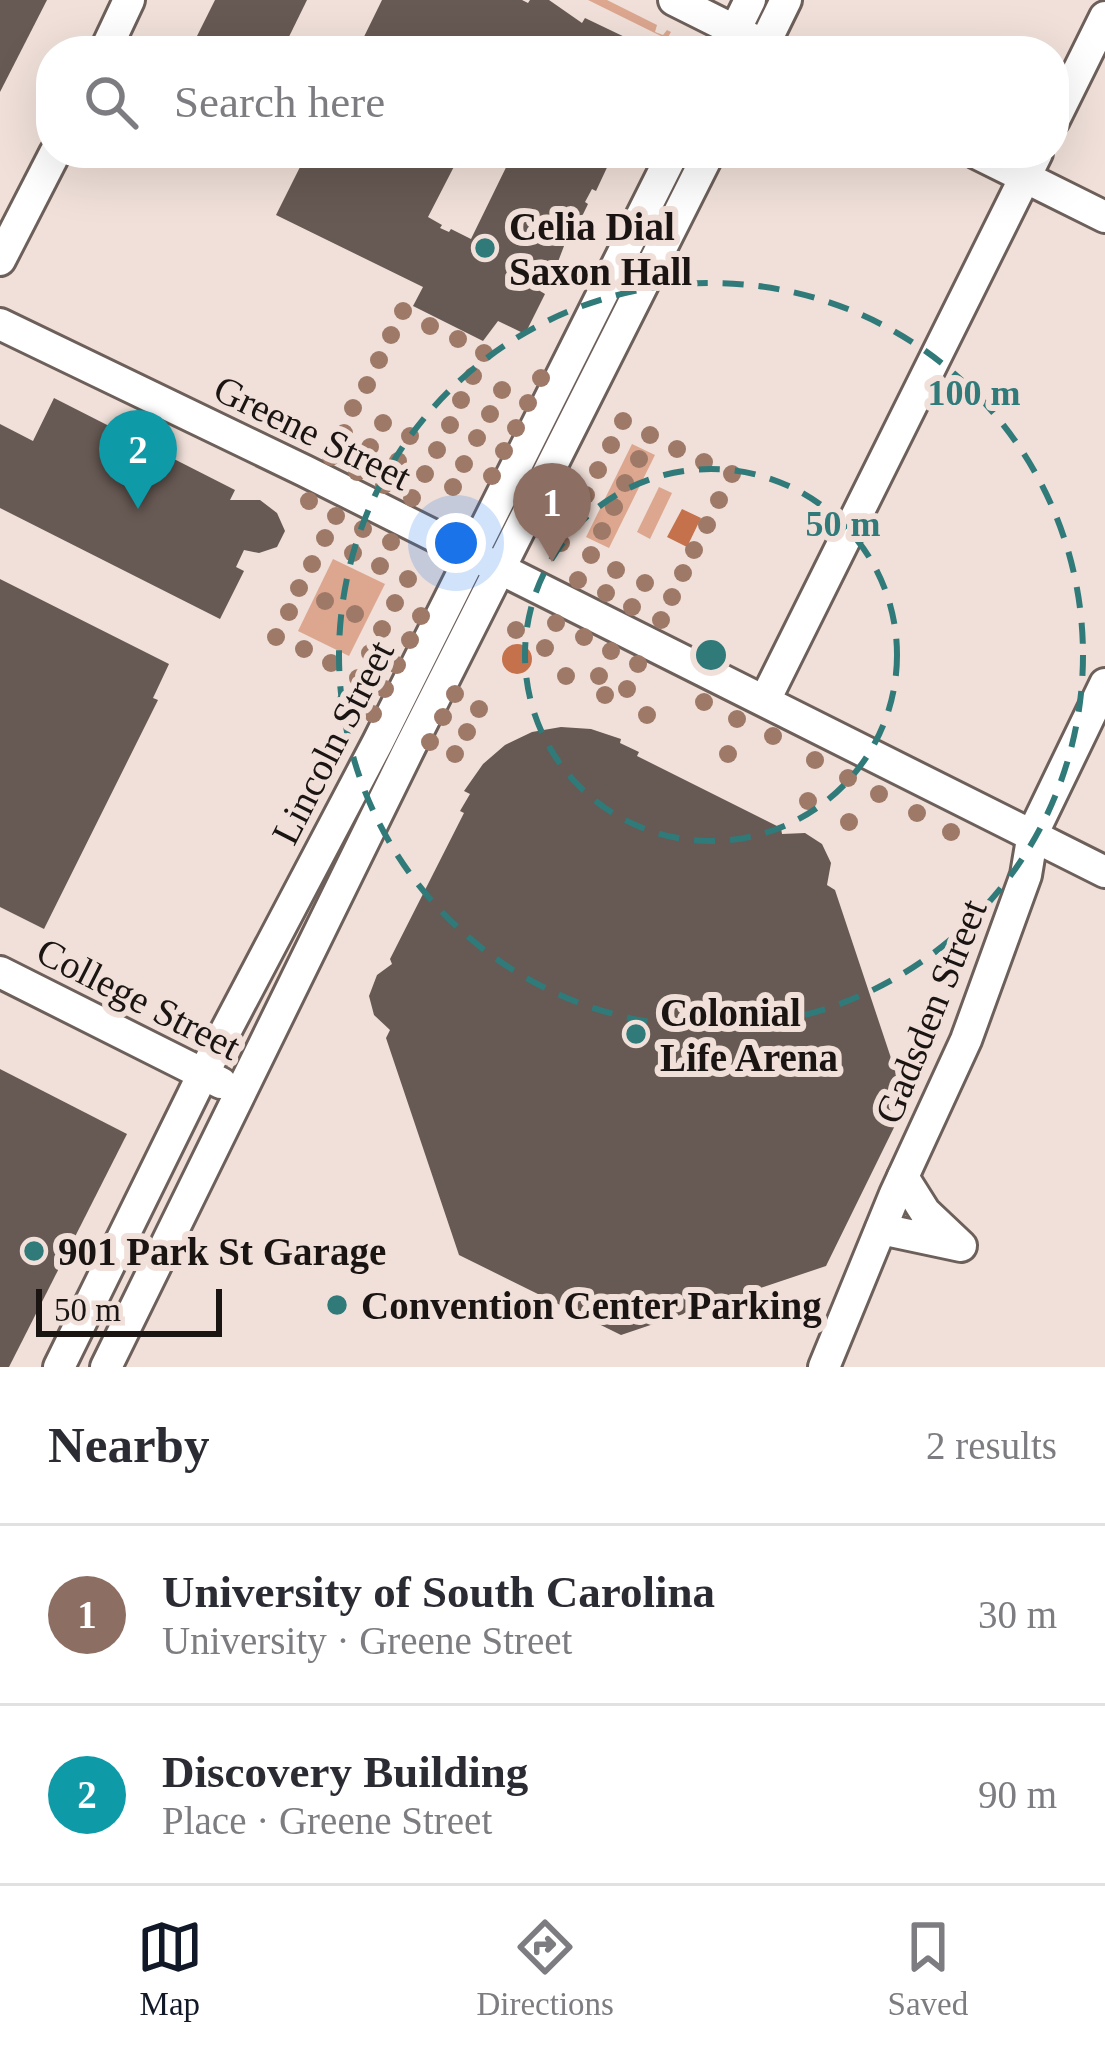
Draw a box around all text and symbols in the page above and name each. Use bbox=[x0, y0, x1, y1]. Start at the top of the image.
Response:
search box bbox=[36, 36, 1069, 168]
icon: search bbox=[78, 69, 144, 135]
text: Search here bbox=[174, 77, 385, 127]
place label: Celia Dial Saxon Hall bbox=[509, 205, 692, 293]
marker: Celia Dial Saxon Hall bbox=[472, 235, 498, 261]
street label: Greene Street bbox=[207, 366, 418, 499]
text: 100 m bbox=[928, 373, 1021, 413]
pin: 2 bbox=[99, 410, 177, 509]
pin: 1 bbox=[513, 463, 591, 562]
text: 50 m bbox=[806, 504, 881, 544]
your location bbox=[426, 513, 486, 573]
street label: Lincoln Street bbox=[263, 633, 402, 851]
centre of rings bbox=[690, 634, 732, 676]
street label: Gadsden Street bbox=[866, 893, 995, 1129]
street label: College Street bbox=[30, 929, 248, 1069]
place label: Colonial Life Arena bbox=[660, 991, 838, 1079]
marker: Colonial Life Arena bbox=[623, 1021, 649, 1047]
place label: 901 Park St Garage bbox=[58, 1230, 386, 1274]
marker: 901 Park St Garage bbox=[21, 1238, 47, 1264]
scale bar bbox=[36, 1283, 222, 1336]
place label: Convention Center Parking bbox=[361, 1284, 822, 1328]
text: 50 m bbox=[54, 1292, 121, 1328]
marker: Convention Center Parking bbox=[324, 1292, 350, 1318]
text: Nearby bbox=[48, 1417, 209, 1473]
text: 2 results bbox=[926, 1424, 1057, 1467]
text: University of South Carolina bbox=[162, 1567, 715, 1617]
text: 1 bbox=[77, 1593, 97, 1636]
text: 30 m bbox=[978, 1593, 1057, 1636]
text: University · Greene Street bbox=[162, 1619, 572, 1662]
text: Discovery Building bbox=[162, 1747, 528, 1797]
text: 2 bbox=[77, 1773, 97, 1816]
text: 90 m bbox=[978, 1773, 1057, 1816]
text: Place · Greene Street bbox=[162, 1799, 492, 1842]
tab: Map bbox=[137, 1914, 203, 2023]
tab: Directions bbox=[476, 1914, 614, 2023]
tab: Saved bbox=[888, 1914, 968, 2023]

